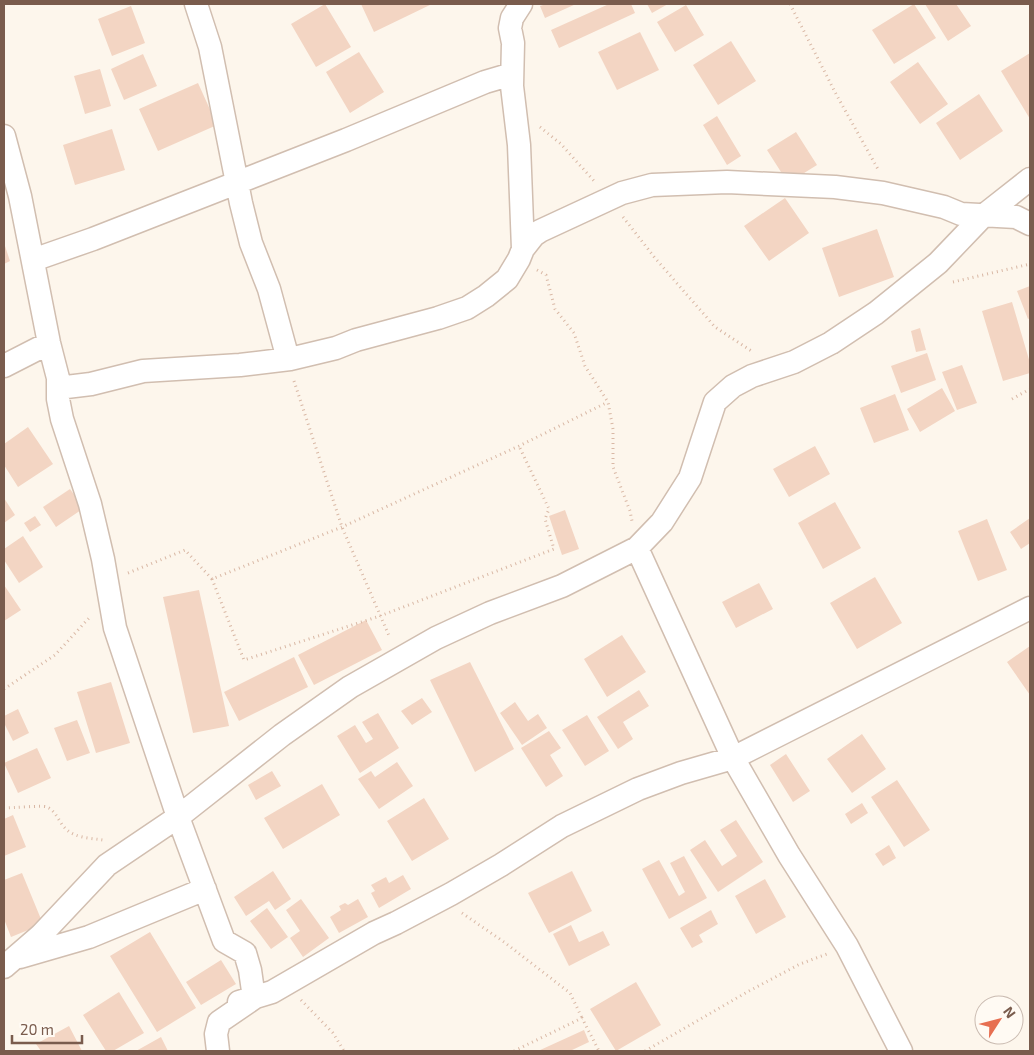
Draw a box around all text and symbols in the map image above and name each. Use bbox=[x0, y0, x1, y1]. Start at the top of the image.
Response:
north arrow bbox=[974, 995, 1024, 1045]
text: N bbox=[1000, 1003, 1020, 1021]
scale bar bbox=[12, 1012, 82, 1044]
text: 20 m bbox=[20, 1020, 54, 1038]

